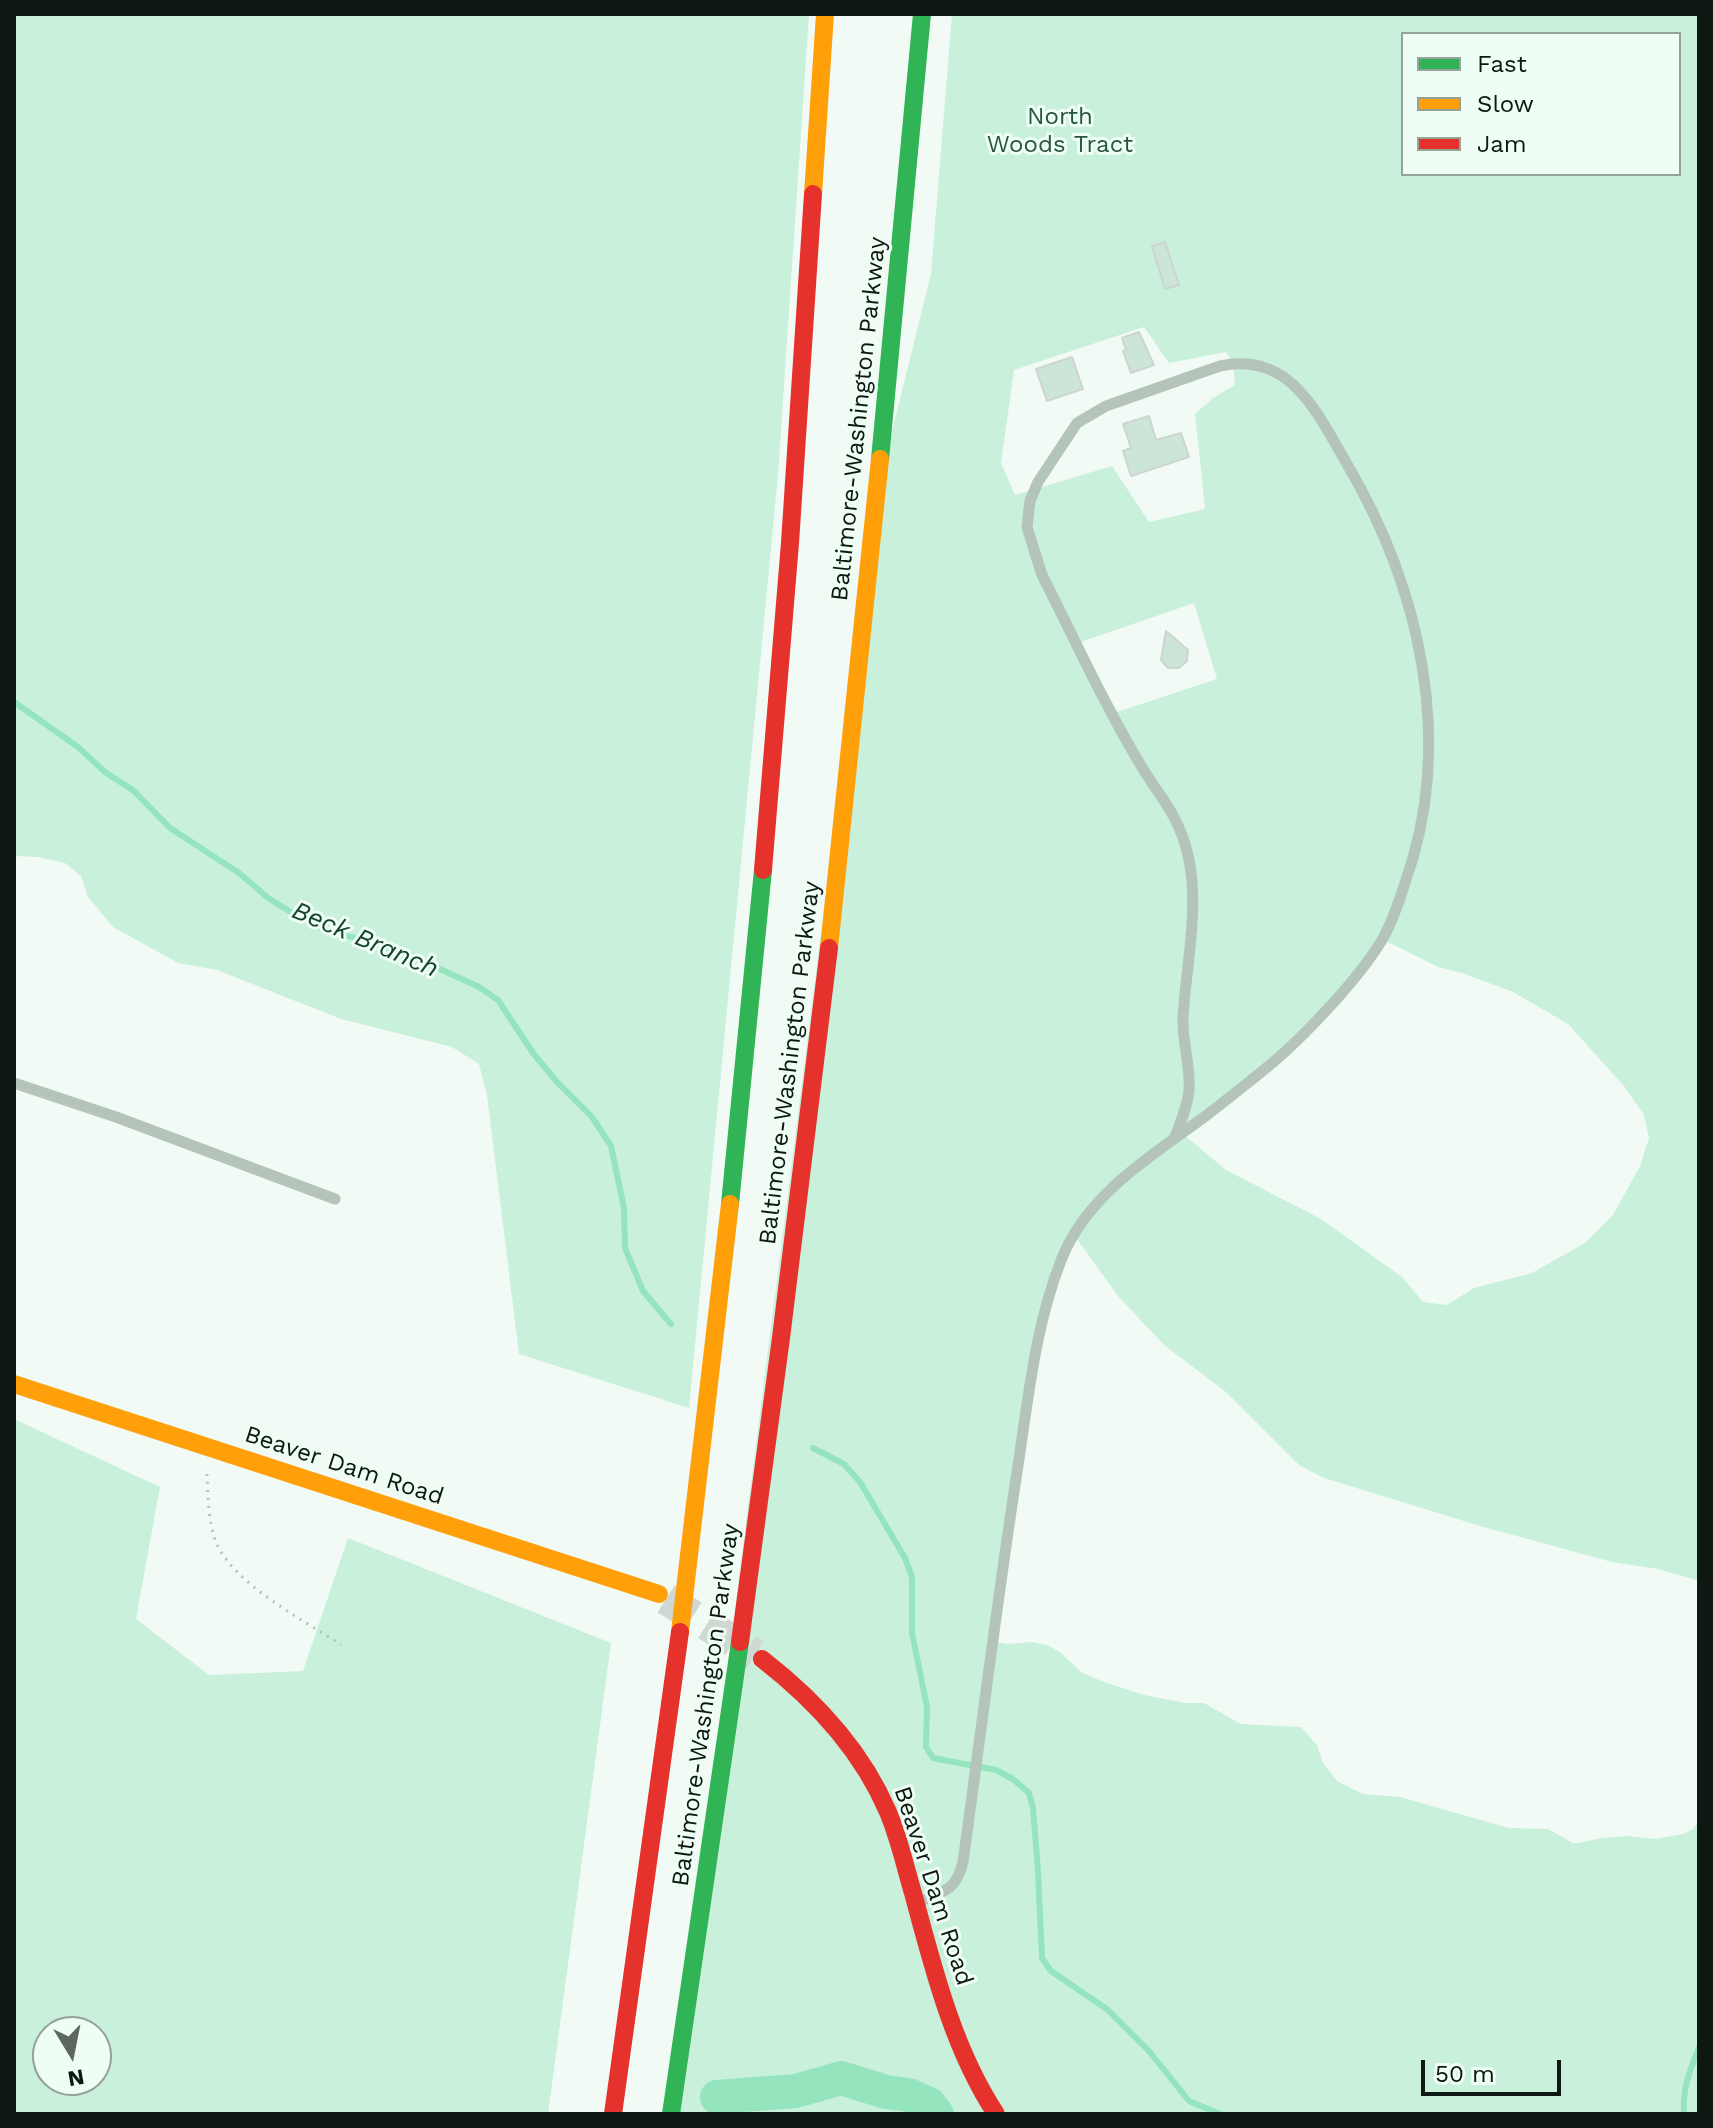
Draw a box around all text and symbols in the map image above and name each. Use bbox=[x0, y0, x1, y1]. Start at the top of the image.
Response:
legend bbox=[1401, 32, 1681, 176]
text: Fast bbox=[1477, 50, 1527, 78]
text: Slow bbox=[1477, 90, 1534, 118]
park label: North Woods Tract bbox=[987, 103, 1133, 159]
text: Jam bbox=[1477, 130, 1527, 158]
street label: Baltimore-Washington Parkway bbox=[826, 236, 892, 602]
street label: Baltimore-Washington Parkway bbox=[753, 880, 827, 1246]
water label: Beck Branch bbox=[287, 895, 443, 985]
street label: Beaver Dam Road bbox=[241, 1420, 447, 1512]
street label: Baltimore-Washington Parkway bbox=[666, 1522, 746, 1888]
street label: Beaver Dam Road bbox=[887, 1783, 979, 1989]
north arrow bbox=[32, 2016, 112, 2096]
scale bar bbox=[1425, 2044, 1565, 2094]
text: 50 m bbox=[1435, 2060, 1495, 2088]
text: N bbox=[66, 2064, 86, 2092]

